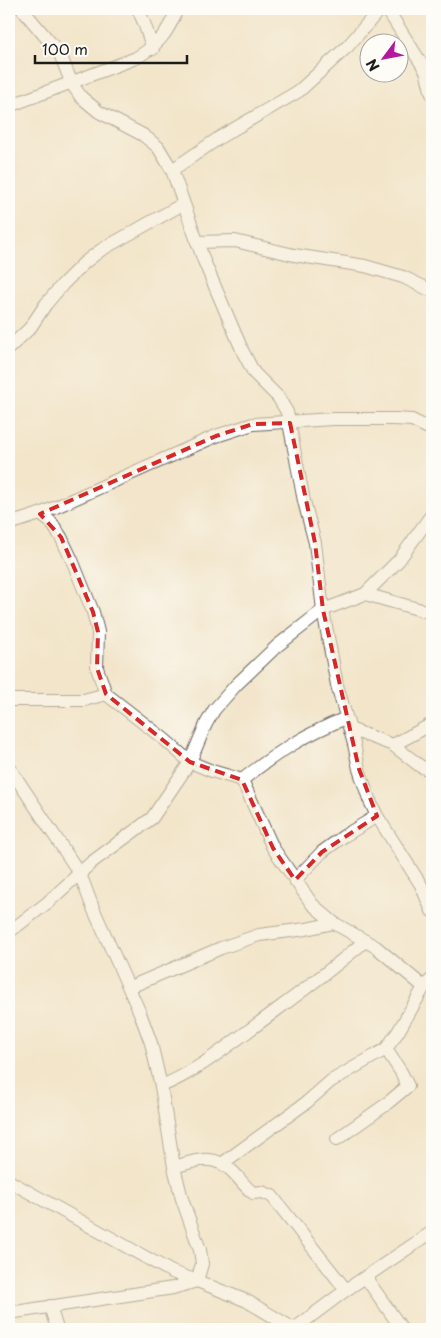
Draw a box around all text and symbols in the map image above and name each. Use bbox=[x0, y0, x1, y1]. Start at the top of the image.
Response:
scale bar bbox=[35, 32, 188, 64]
north arrow bbox=[358, 32, 408, 82]
text: 100 m bbox=[42, 37, 88, 60]
text: N bbox=[361, 55, 384, 75]

